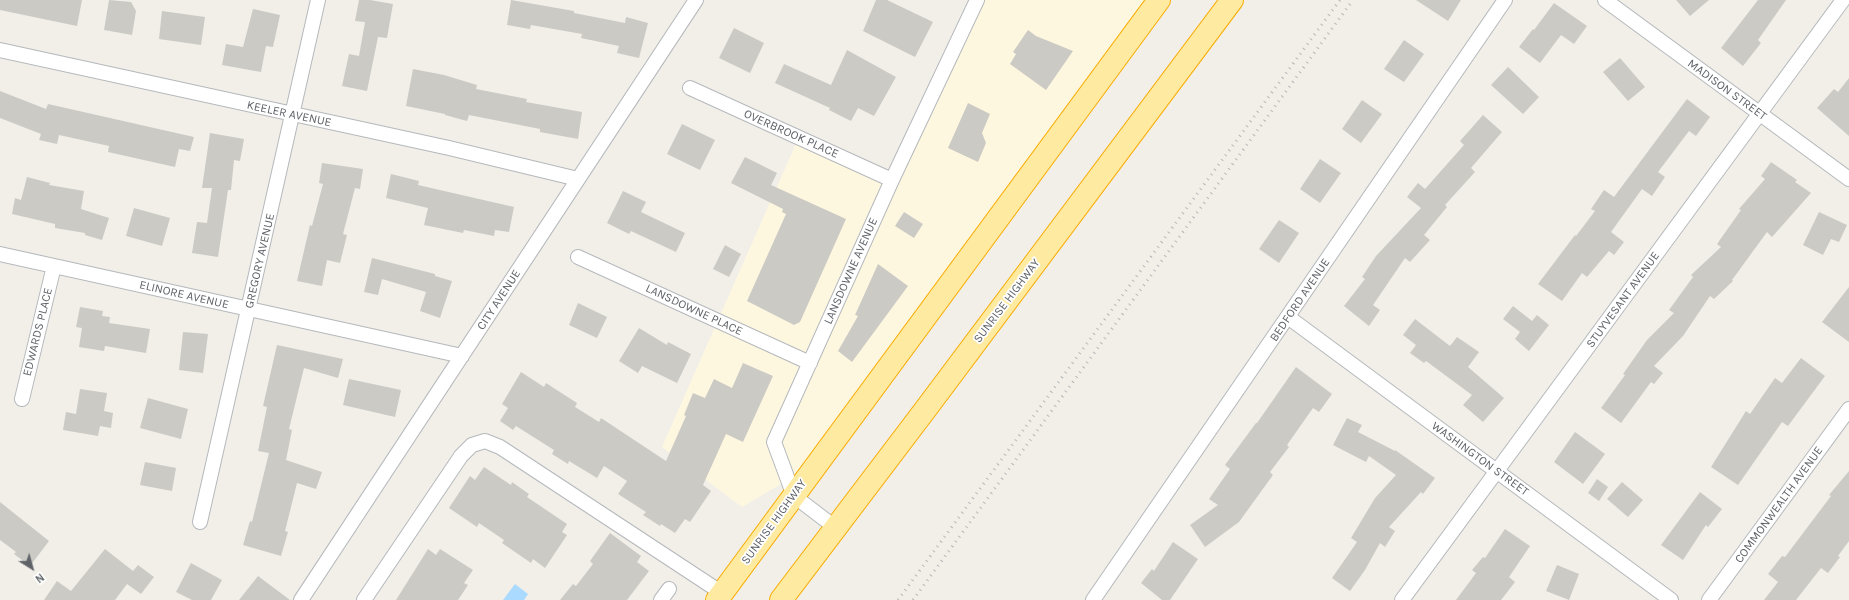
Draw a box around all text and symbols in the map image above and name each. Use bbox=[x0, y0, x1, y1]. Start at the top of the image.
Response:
street label: MADISON STREET bbox=[1685, 56, 1769, 124]
street label: KEELER AVENUE bbox=[245, 98, 333, 130]
street label: OVERBROOK PLACE bbox=[741, 107, 841, 161]
street label: GREGORY AVENUE bbox=[242, 212, 278, 310]
street label: LANSDOWNE AVENUE bbox=[821, 216, 881, 326]
street label: STUYVESANT AVENUE bbox=[1583, 249, 1663, 351]
street label: SUNRISE HIGHWAY bbox=[971, 256, 1043, 346]
street label: BEDFORD AVENUE bbox=[1267, 256, 1333, 344]
street label: CITY AVENUE bbox=[474, 267, 524, 333]
street label: ELINORE AVENUE bbox=[138, 278, 230, 312]
street label: LANSDOWNE PLACE bbox=[643, 281, 745, 339]
street label: EDWARDS PLACE bbox=[20, 286, 56, 378]
street label: WASHINGTON STREET bbox=[1429, 419, 1531, 499]
street label: COMMONWEALTH AVENUE bbox=[1732, 444, 1826, 566]
street label: SUNRISE HIGHWAY bbox=[738, 477, 810, 567]
north arrow bbox=[12, 548, 52, 588]
text: N bbox=[32, 570, 47, 586]

